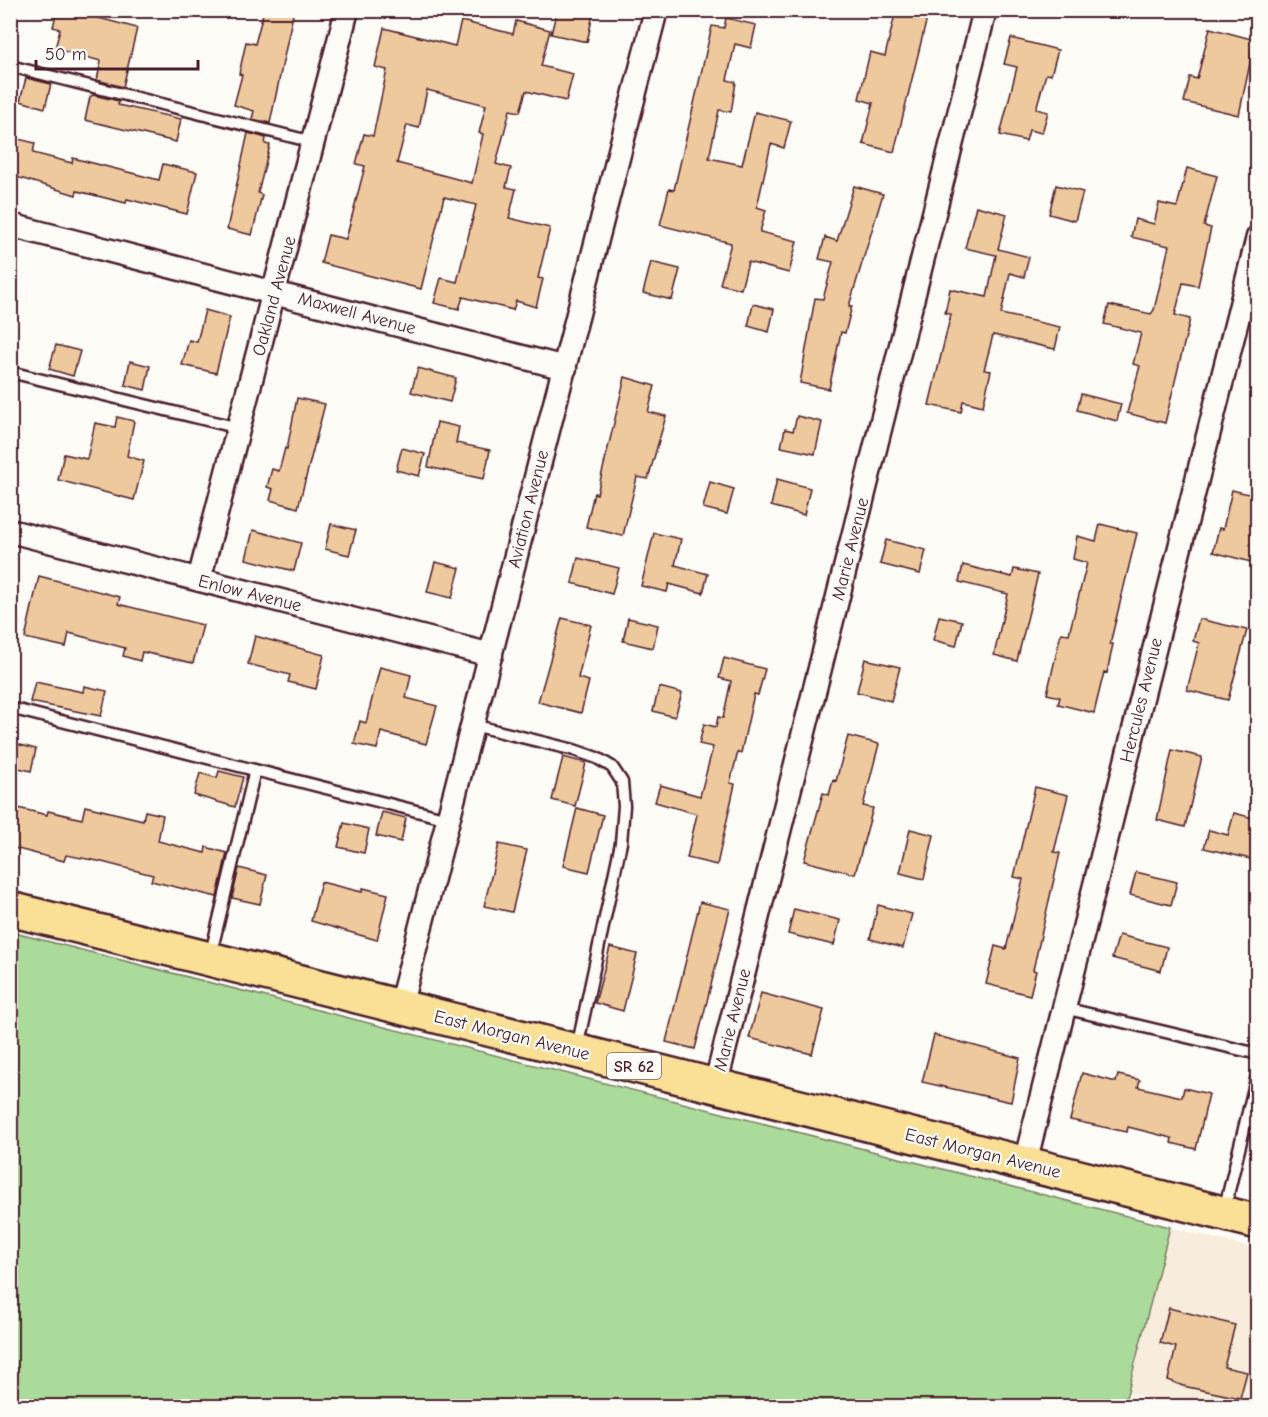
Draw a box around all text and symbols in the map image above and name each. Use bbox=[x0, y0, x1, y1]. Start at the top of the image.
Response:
scale bar bbox=[36, 33, 198, 71]
text: 50 m bbox=[45, 44, 87, 65]
street label: Oakland Avenue bbox=[248, 234, 301, 358]
street label: Maxwell Avenue bbox=[296, 288, 418, 339]
street label: Aviation Avenue bbox=[504, 448, 553, 570]
street label: Marie Avenue bbox=[828, 495, 873, 603]
street label: Enlow Avenue bbox=[196, 571, 304, 616]
street label: Hercules Avenue bbox=[1116, 636, 1167, 765]
street label: Marie Avenue bbox=[710, 966, 755, 1074]
street label: East Morgan Avenue bbox=[432, 1006, 592, 1065]
road number: SR 62 bbox=[607, 1053, 661, 1079]
street label: East Morgan Avenue bbox=[903, 1124, 1063, 1183]

